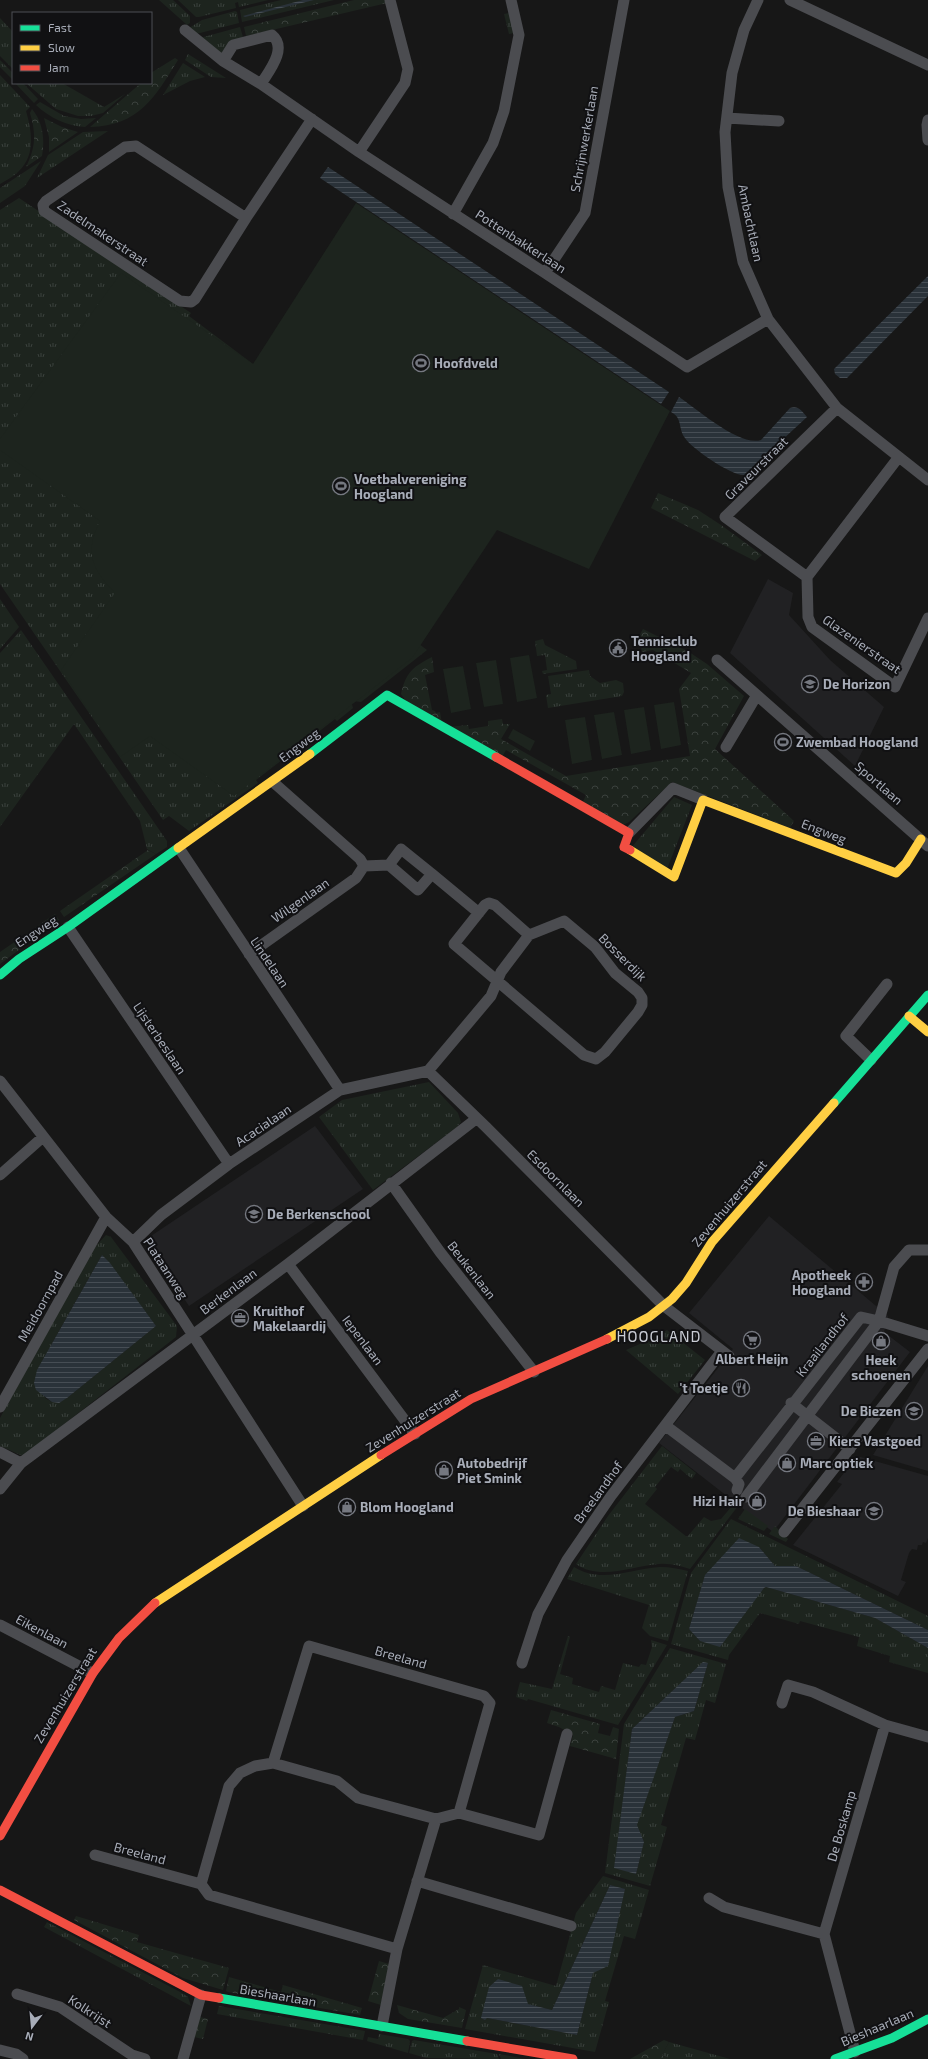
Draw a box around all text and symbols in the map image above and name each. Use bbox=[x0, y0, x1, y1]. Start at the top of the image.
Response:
legend bbox=[12, 12, 152, 84]
text: Fast bbox=[48, 20, 72, 34]
text: Slow bbox=[48, 40, 75, 54]
text: Jam bbox=[48, 60, 69, 74]
street label: Schrijnwerkerlaan bbox=[567, 85, 601, 193]
street label: Ambachtlaan bbox=[735, 183, 767, 263]
street label: Zadelmakerstraat bbox=[55, 197, 151, 269]
street label: Pottenbakkerlaan bbox=[473, 206, 569, 276]
sports icon: Hoofdveld bbox=[411, 353, 431, 373]
place label: Hoofdveld bbox=[434, 355, 498, 371]
street label: Graveurstraat bbox=[721, 433, 791, 503]
place label: Voetbalvereniging Hoogland bbox=[354, 471, 467, 502]
sports icon: Voetbalvereniging Hoogland bbox=[331, 476, 351, 496]
street label: Glazenierstraat bbox=[820, 611, 904, 677]
place label: Tennisclub Hoogland bbox=[631, 633, 698, 664]
public building icon: Tennisclub Hoogland bbox=[608, 638, 628, 658]
school or university icon: De Horizon bbox=[800, 674, 820, 694]
place label: De Horizon bbox=[823, 676, 890, 692]
street label: Engweg bbox=[275, 724, 323, 766]
sports icon: Zwembad Hoogland bbox=[773, 732, 793, 752]
place label: Zwembad Hoogland bbox=[796, 734, 918, 750]
street label: Sportlaan bbox=[852, 758, 906, 808]
street label: Engweg bbox=[799, 815, 849, 847]
street label: Wilgenlaan bbox=[268, 874, 332, 926]
street label: Engweg bbox=[12, 911, 60, 951]
street label: Bosserdijk bbox=[596, 930, 651, 985]
street label: Lindelaan bbox=[247, 934, 293, 990]
street label: Lijsterbeslaan bbox=[130, 999, 190, 1077]
street label: Acacialaan bbox=[232, 1100, 294, 1150]
street label: Esdoornlaan bbox=[524, 1146, 588, 1210]
street label: Zevenhuizerstraat bbox=[688, 1156, 770, 1250]
school or university icon: De Berkenschool bbox=[244, 1204, 264, 1224]
place label: De Berkenschool bbox=[267, 1206, 371, 1222]
street label: Plataanweg bbox=[140, 1234, 192, 1302]
street label: Beukenlaan bbox=[444, 1238, 500, 1302]
street label: Berkenlaan bbox=[196, 1264, 260, 1318]
place label: Apotheek Hoogland bbox=[792, 1267, 852, 1298]
street label: Meidoornpad bbox=[14, 1268, 66, 1344]
pharmacy icon: Apotheek Hoogland bbox=[854, 1272, 874, 1292]
place label: Kruithof Makelaardij bbox=[253, 1303, 326, 1334]
office icon: Kruithof Makelaardij bbox=[230, 1308, 250, 1328]
street label: Kraailandhof bbox=[792, 1309, 852, 1380]
street label: Iepenlaan bbox=[339, 1312, 387, 1368]
district label: HOOGLAND bbox=[616, 1327, 702, 1345]
supermarket icon: Albert Heijn bbox=[742, 1330, 762, 1350]
shop icon: Heek schoenen bbox=[871, 1331, 891, 1351]
place label: Albert Heijn bbox=[716, 1351, 789, 1367]
place label: Heek schoenen bbox=[851, 1352, 911, 1383]
restaurant icon: 't Toetje bbox=[731, 1378, 751, 1398]
place label: 't Toetje bbox=[680, 1380, 728, 1396]
street label: Zevenhuizerstraat bbox=[363, 1384, 463, 1456]
school or university icon: De Biezen bbox=[904, 1401, 924, 1421]
place label: De Biezen bbox=[841, 1403, 901, 1419]
office icon: Kiers Vastgoed bbox=[806, 1431, 826, 1451]
place label: Kiers Vastgoed bbox=[829, 1433, 921, 1449]
shop icon: Marc optiek bbox=[777, 1453, 797, 1473]
place label: Autobedrijf Piet Smink bbox=[457, 1455, 528, 1486]
place label: Marc optiek bbox=[800, 1455, 874, 1471]
street label: Breelandhof bbox=[570, 1457, 627, 1526]
shop icon: Autobedrijf Piet Smink bbox=[434, 1460, 454, 1480]
shop icon: Hizi Hair bbox=[747, 1491, 767, 1511]
place label: Hizi Hair bbox=[693, 1493, 744, 1509]
shop icon: Blom Hoogland bbox=[337, 1497, 357, 1517]
place label: Blom Hoogland bbox=[360, 1499, 454, 1515]
school or university icon: De Bieshaar bbox=[864, 1501, 884, 1521]
place label: De Bieshaar bbox=[788, 1503, 861, 1519]
street label: Eikenlaan bbox=[13, 1611, 71, 1651]
street label: Breeland bbox=[373, 1642, 429, 1672]
street label: Zevenhuizerstraat bbox=[30, 1644, 100, 1746]
street label: De Boskamp bbox=[823, 1789, 859, 1863]
street label: Breeland bbox=[112, 1838, 168, 1868]
street label: Bieshaarlaan bbox=[238, 1980, 318, 2010]
street label: Kolkrijst bbox=[65, 1991, 115, 2031]
street label: Bieshaarlaan bbox=[838, 2004, 916, 2050]
north arrow bbox=[12, 2007, 52, 2047]
text: N bbox=[23, 2030, 35, 2044]

